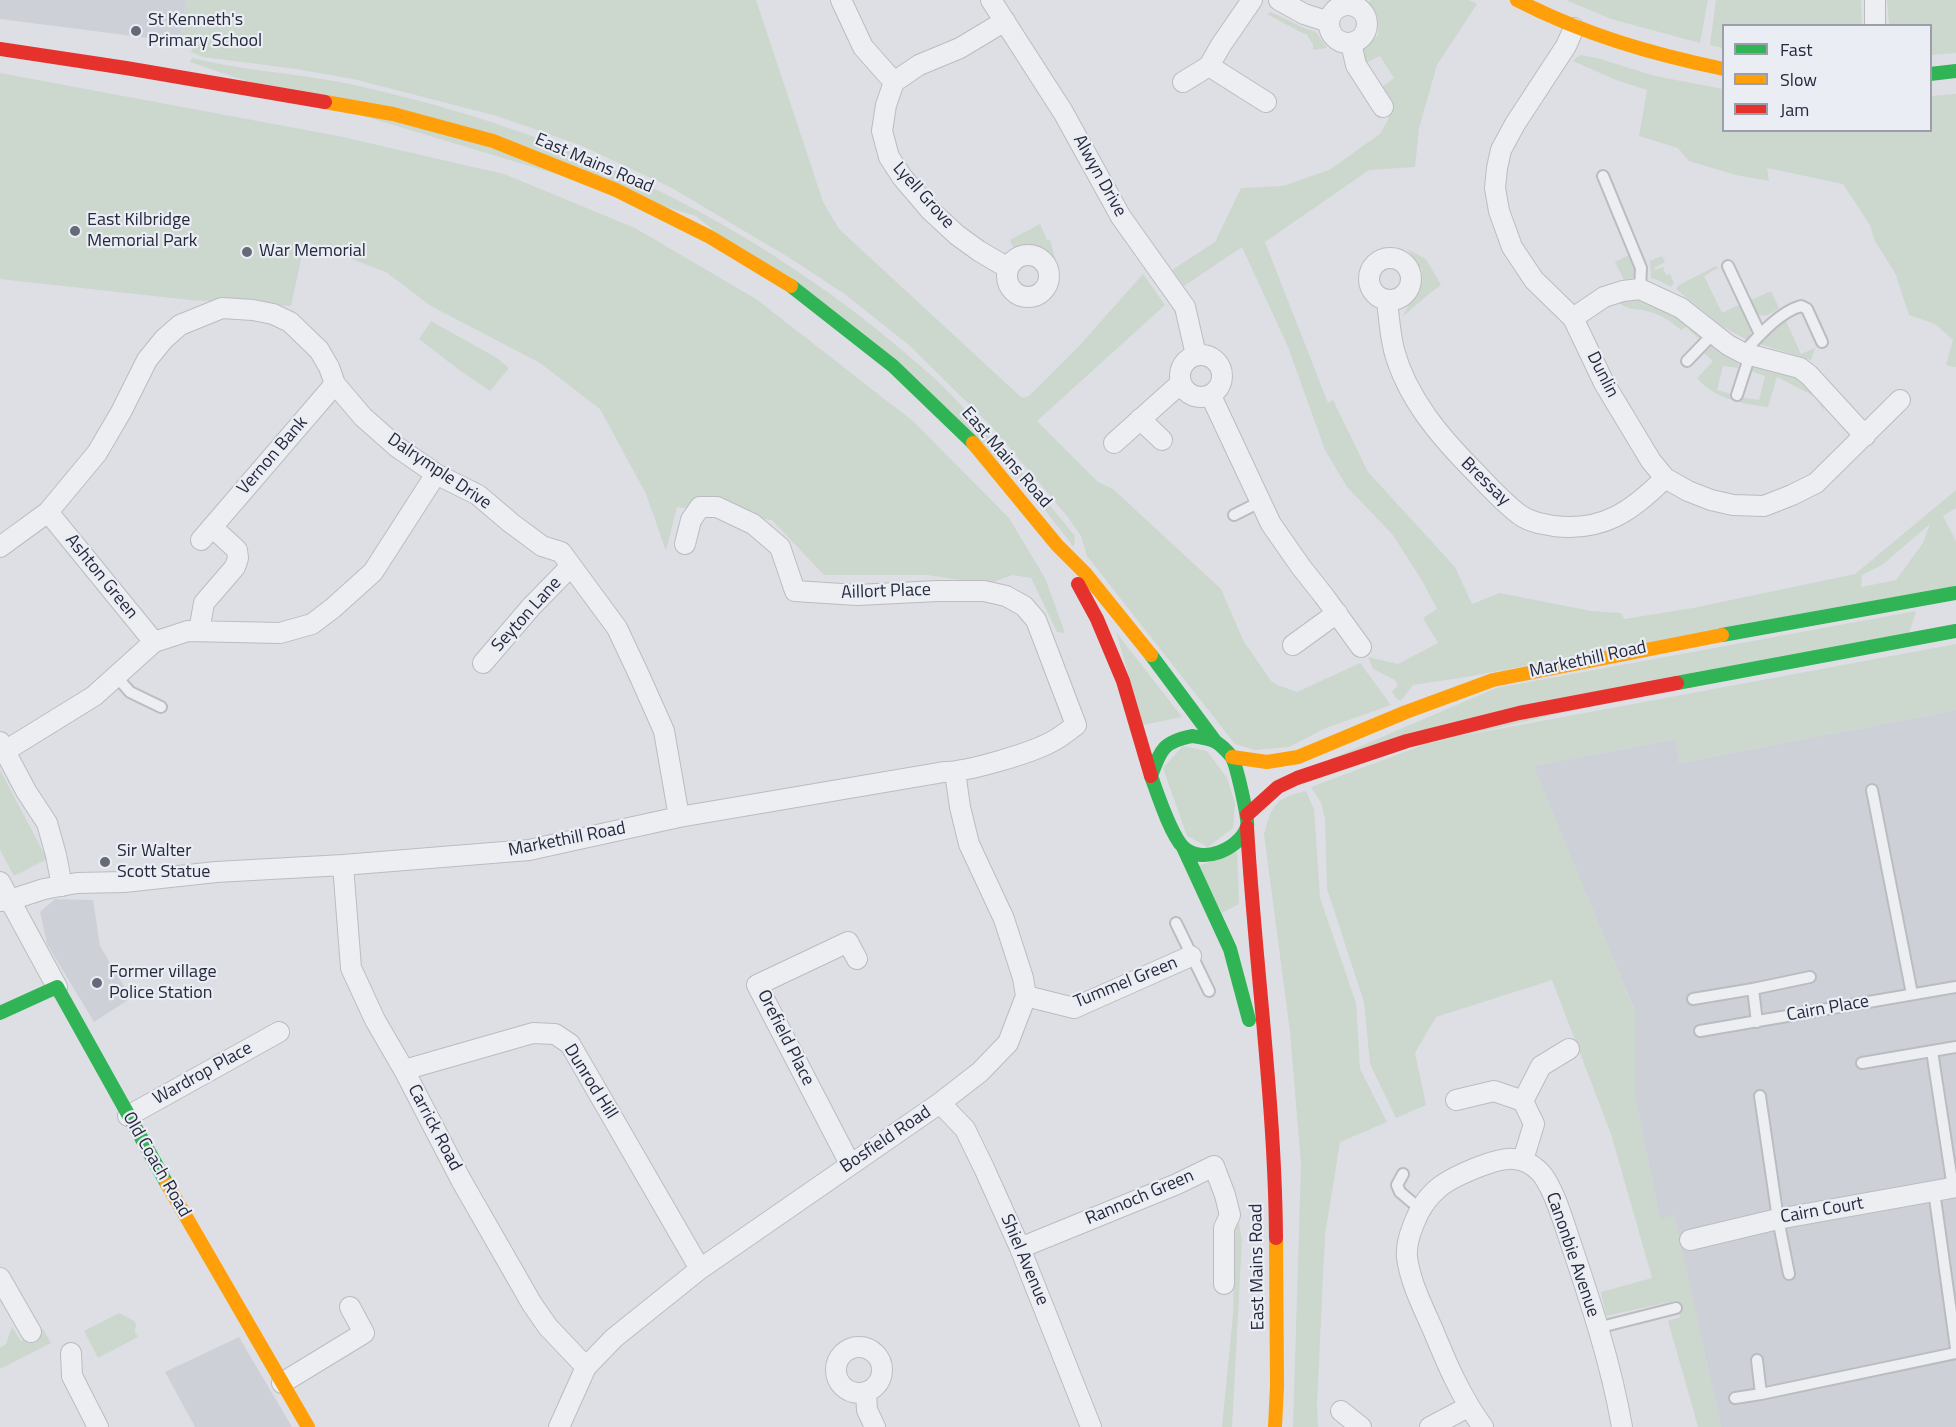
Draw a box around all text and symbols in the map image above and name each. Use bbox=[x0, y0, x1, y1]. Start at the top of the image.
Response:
place label: St Kenneth's Primary School bbox=[148, 10, 262, 52]
marker: St Kenneth's Primary School bbox=[129, 24, 143, 38]
legend bbox=[1722, 24, 1932, 132]
text: Fast bbox=[1780, 36, 1813, 63]
text: Slow bbox=[1780, 66, 1817, 93]
text: Jam bbox=[1780, 96, 1809, 123]
street label: East Mains Road bbox=[531, 129, 657, 199]
street label: Alwyn Drive bbox=[1068, 131, 1130, 221]
street label: Lyell Grove bbox=[888, 158, 958, 234]
place label: East Kilbridge Memorial Park bbox=[87, 210, 197, 252]
marker: East Kilbridge Memorial Park bbox=[68, 224, 82, 238]
place label: War Memorial bbox=[259, 241, 366, 263]
marker: War Memorial bbox=[240, 245, 254, 259]
street label: Dunlin bbox=[1581, 348, 1623, 402]
street label: East Mains Road bbox=[956, 403, 1056, 513]
street label: Vernon Bank bbox=[233, 413, 313, 499]
street label: Dalrymple Drive bbox=[383, 429, 495, 515]
street label: Bressay bbox=[1456, 453, 1514, 511]
street label: Ashton Green bbox=[60, 530, 142, 624]
street label: Seyton Lane bbox=[488, 573, 566, 657]
street label: Aillort Place bbox=[841, 580, 931, 604]
street label: Markethill Road bbox=[1528, 637, 1648, 683]
street label: Markethill Road bbox=[507, 818, 627, 862]
place label: Sir Walter Scott Statue bbox=[117, 841, 210, 884]
marker: Sir Walter Scott Statue bbox=[98, 855, 112, 869]
street label: Tummel Green bbox=[1071, 952, 1181, 1014]
place label: Former village Police Station bbox=[109, 962, 216, 1004]
marker: Former village Police Station bbox=[90, 976, 104, 990]
street label: Orefield Place bbox=[752, 987, 818, 1089]
street label: Cairn Place bbox=[1785, 991, 1871, 1027]
street label: Wardrop Place bbox=[150, 1038, 256, 1110]
street label: Dunrod Hill bbox=[559, 1041, 621, 1123]
street label: Carrick Road bbox=[402, 1081, 466, 1175]
street label: Bosfield Road bbox=[837, 1102, 935, 1178]
street label: Old Coach Road bbox=[117, 1108, 195, 1222]
street label: Rannoch Green bbox=[1083, 1166, 1197, 1230]
street label: Canonbie Avenue bbox=[1541, 1190, 1603, 1320]
street label: Cairn Court bbox=[1779, 1193, 1865, 1229]
street label: East Mains Road bbox=[1246, 1203, 1270, 1331]
street label: Shiel Avenue bbox=[995, 1211, 1053, 1309]

